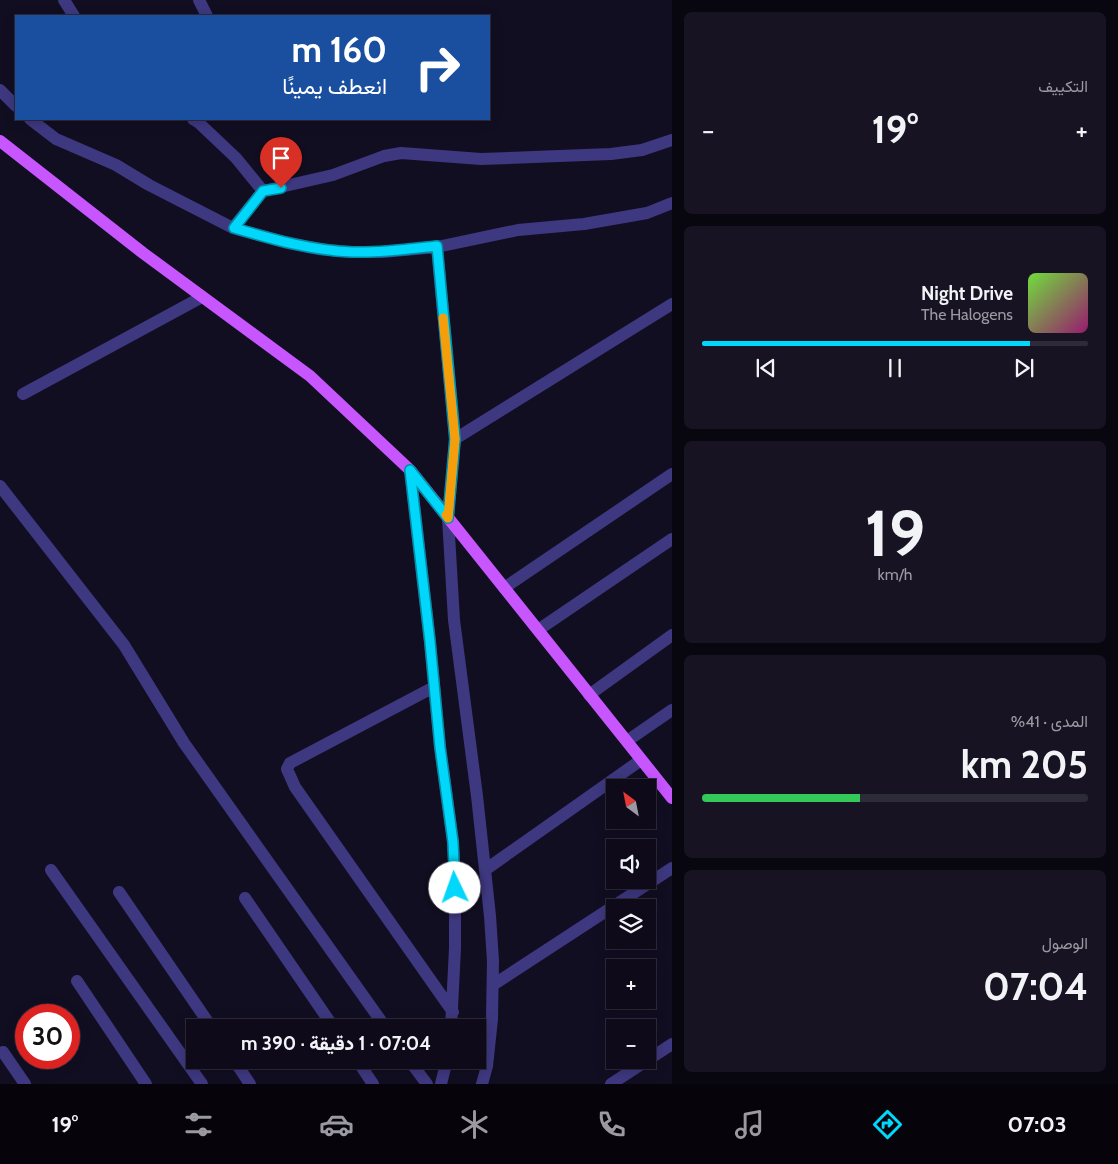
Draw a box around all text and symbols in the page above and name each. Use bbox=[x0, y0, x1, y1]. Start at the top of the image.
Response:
text: 160 m bbox=[291, 28, 387, 71]
icon: right bbox=[405, 35, 470, 100]
text: انعطف يمينًا bbox=[282, 73, 387, 100]
text: التكييف bbox=[1038, 77, 1088, 96]
text: 19° bbox=[872, 106, 918, 153]
text: − bbox=[702, 113, 714, 147]
text: + bbox=[1076, 113, 1088, 147]
pin bbox=[260, 137, 302, 188]
icon: arrive bbox=[267, 144, 295, 172]
text: Night Drive bbox=[921, 282, 1013, 305]
text: The Halogens bbox=[921, 305, 1013, 324]
icon: previous bbox=[752, 354, 780, 382]
icon: pause bbox=[881, 354, 909, 382]
icon: next bbox=[1010, 354, 1038, 382]
text: 19 bbox=[865, 493, 925, 572]
text: km/h bbox=[877, 565, 913, 584]
text: المدى · 41% bbox=[1011, 712, 1088, 731]
text: 205 km bbox=[961, 741, 1088, 788]
north arrow bbox=[606, 779, 656, 829]
map controls bbox=[606, 779, 656, 1069]
button: sound bbox=[606, 839, 656, 889]
position arrow bbox=[428, 861, 480, 913]
button: layers bbox=[606, 899, 656, 949]
text: الوصول bbox=[1042, 934, 1088, 953]
button: + bbox=[606, 959, 656, 1009]
text: 07:04 bbox=[983, 963, 1088, 1010]
speed limit sign: 30 bbox=[15, 1004, 80, 1069]
button: − bbox=[606, 1019, 656, 1069]
text: 07:04 · 1 دقيقة · 390 m bbox=[241, 1032, 431, 1055]
icon: filters bbox=[181, 1107, 216, 1142]
icon: car bbox=[319, 1107, 354, 1142]
icon: climate bbox=[457, 1107, 492, 1142]
icon: phone bbox=[594, 1107, 629, 1142]
icon: music bbox=[732, 1107, 767, 1142]
icon: directions bbox=[870, 1107, 905, 1142]
text: 19° bbox=[51, 1111, 78, 1138]
text: 07:03 bbox=[1008, 1111, 1067, 1138]

